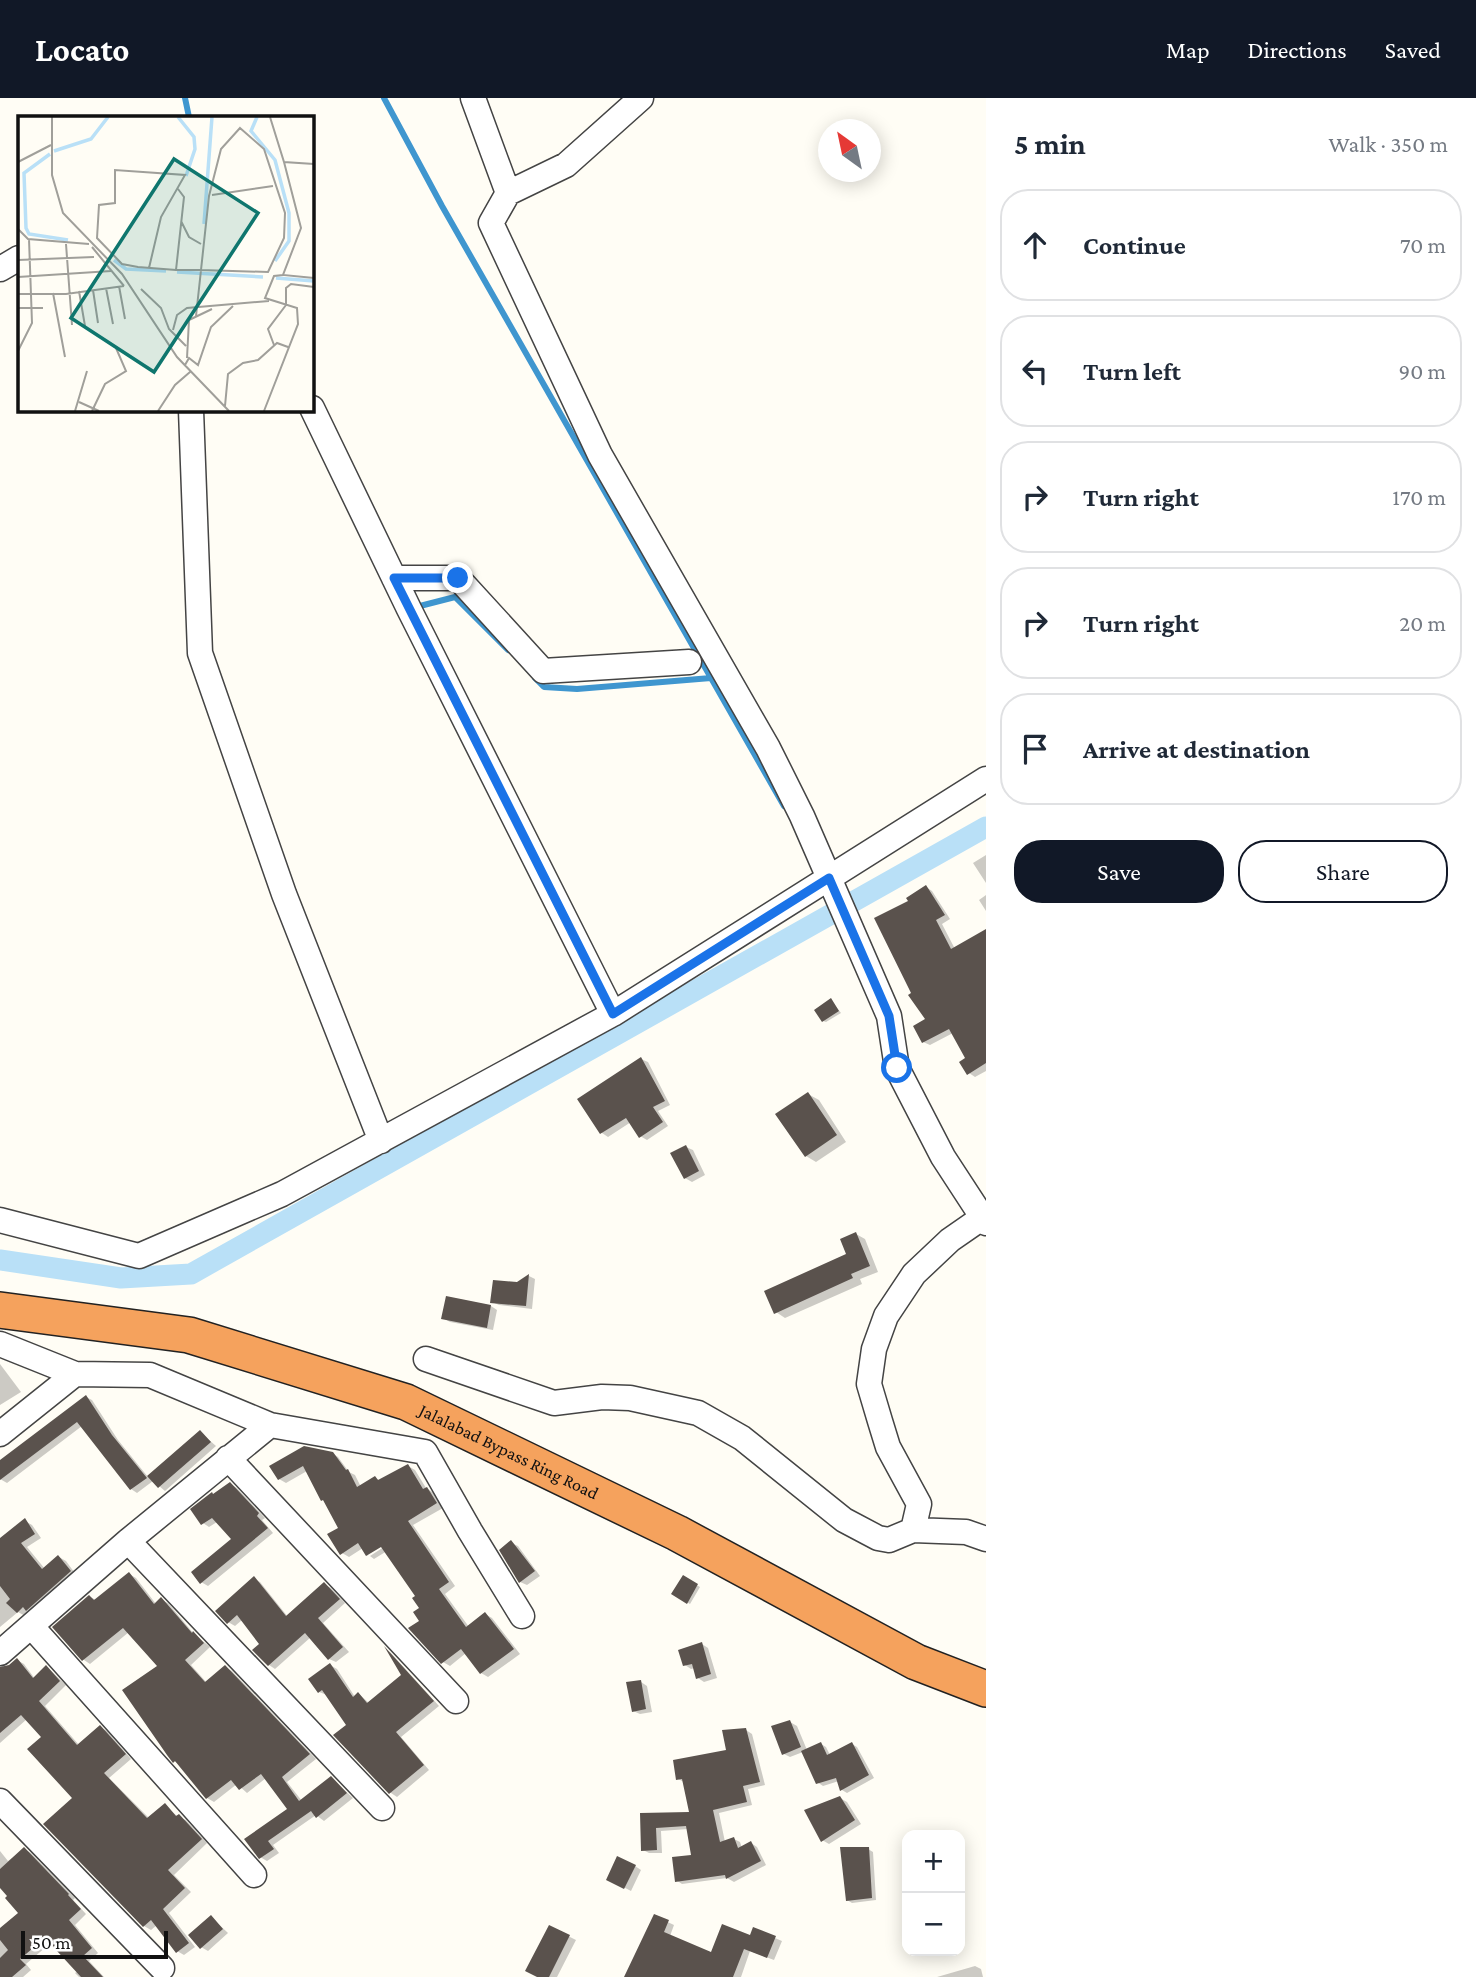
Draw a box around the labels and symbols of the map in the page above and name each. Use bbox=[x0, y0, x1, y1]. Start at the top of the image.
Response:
inset map bbox=[18, 116, 313, 411]
north arrow bbox=[818, 119, 881, 182]
route end bbox=[442, 562, 473, 593]
route start bbox=[881, 1052, 912, 1083]
street label: Jalalabad Bypass Ring Road bbox=[414, 1399, 602, 1504]
scale bar bbox=[21, 1928, 168, 1960]

